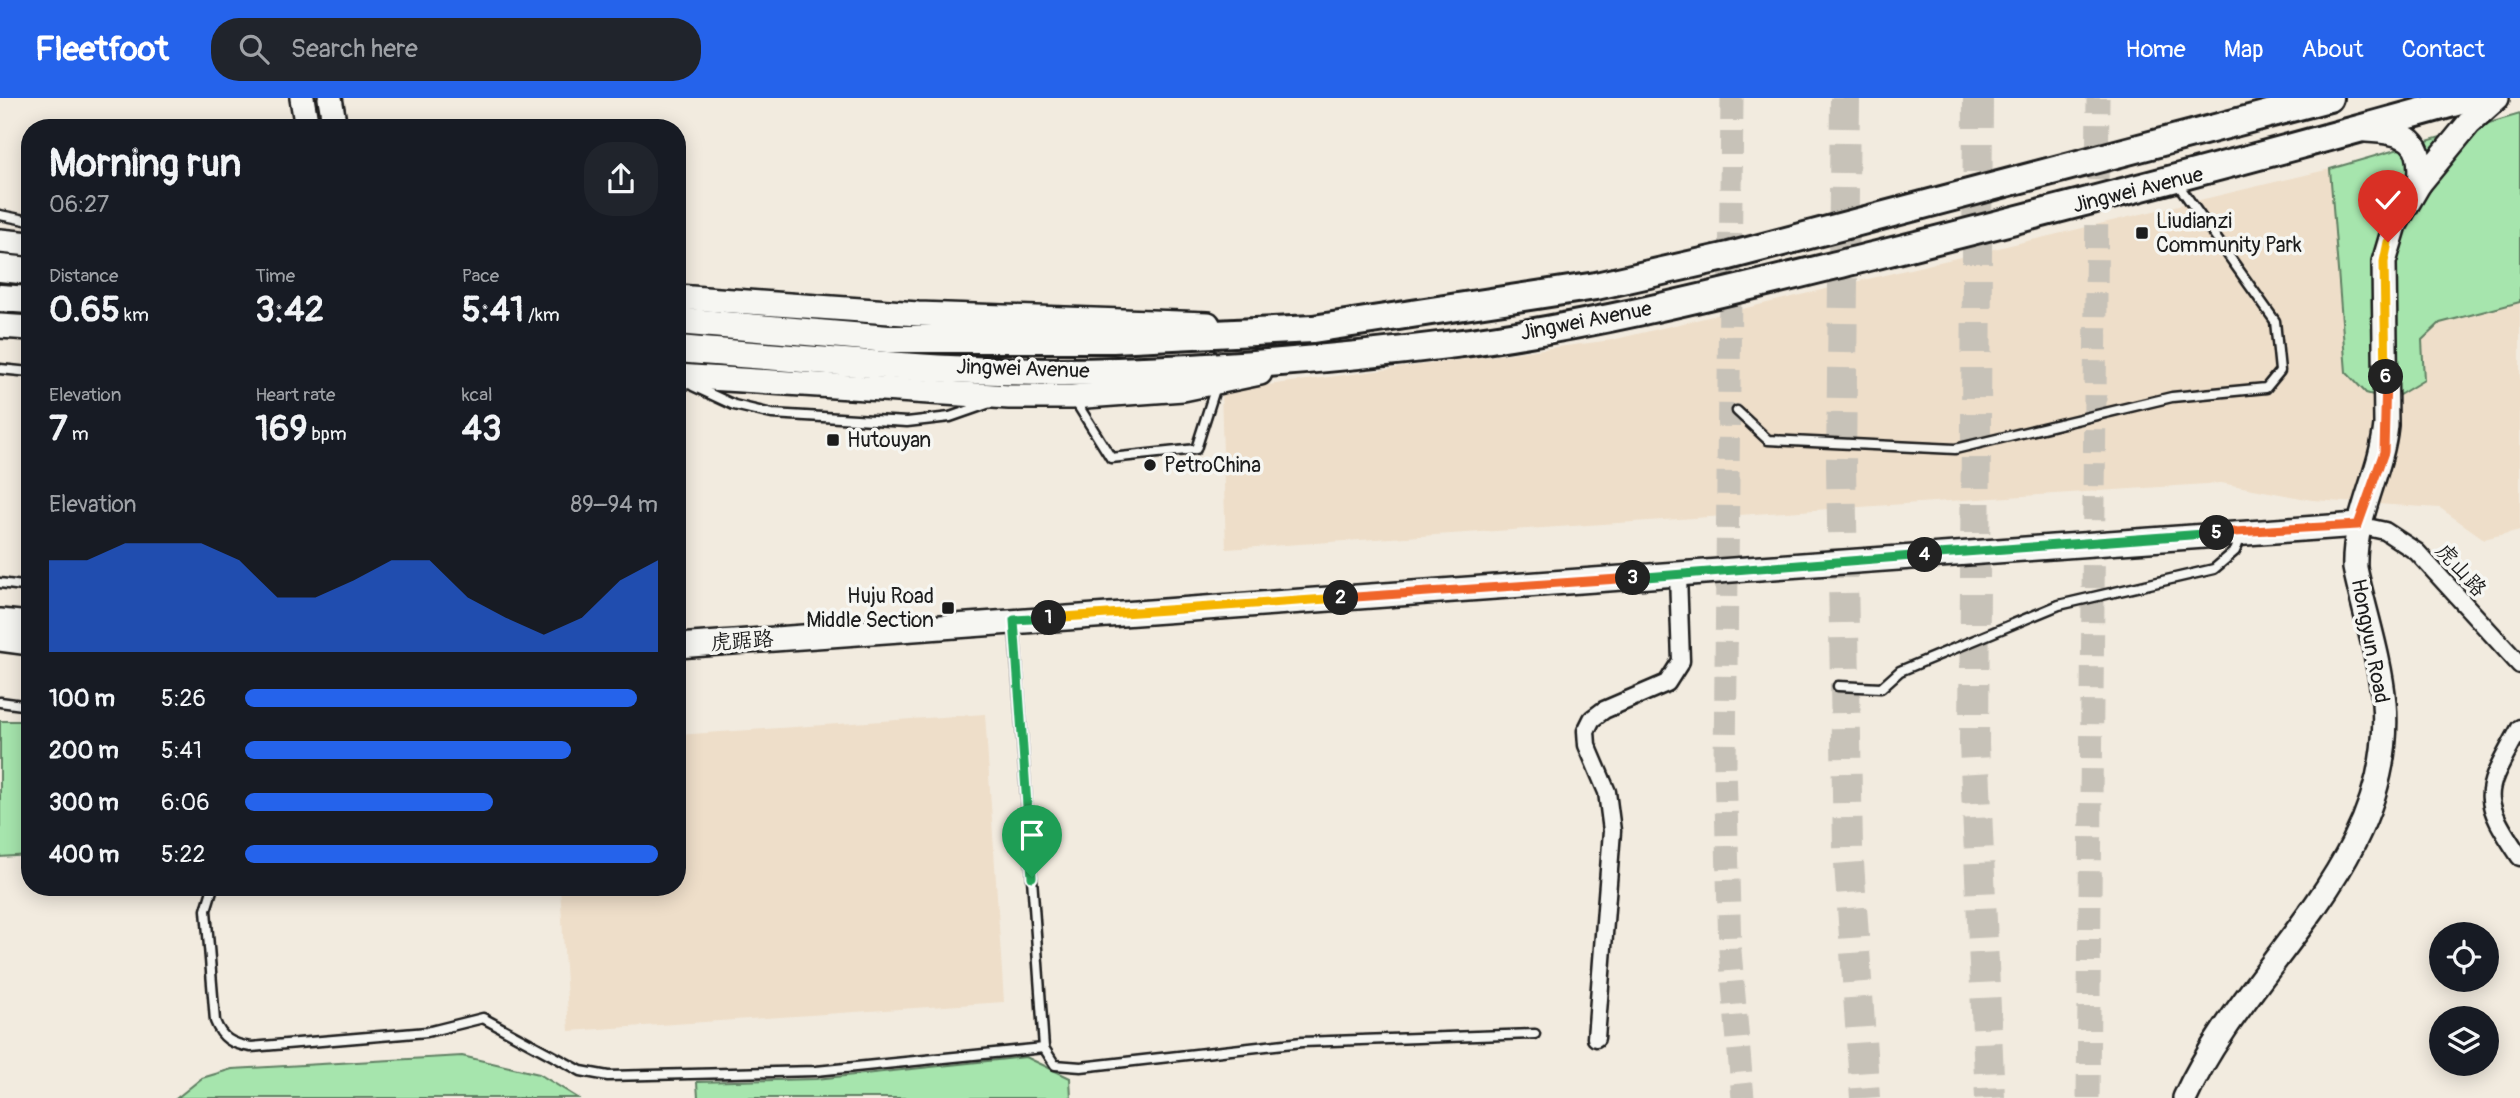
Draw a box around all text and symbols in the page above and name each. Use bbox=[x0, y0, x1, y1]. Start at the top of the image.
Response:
search box bbox=[211, 18, 701, 81]
text: Fleetfoot bbox=[35, 29, 169, 70]
icon: search bbox=[235, 30, 273, 68]
text: Search here bbox=[291, 33, 418, 65]
text: Home bbox=[2125, 35, 2186, 64]
text: Map bbox=[2224, 35, 2264, 64]
text: About bbox=[2302, 35, 2364, 64]
text: Contact bbox=[2402, 35, 2485, 64]
text: Morning run bbox=[49, 140, 241, 188]
button: share bbox=[584, 142, 658, 216]
street label: Jingwei Avenue bbox=[2070, 161, 2207, 219]
pin bbox=[2358, 170, 2418, 242]
icon: check bbox=[2369, 181, 2407, 219]
text: 06:27 bbox=[49, 190, 109, 219]
place label: Liudianzi Community Park bbox=[2156, 208, 2302, 259]
marker: Liudianzi Community Park bbox=[2134, 225, 2150, 241]
text: Distance bbox=[49, 264, 118, 288]
text: Time bbox=[255, 264, 295, 288]
text: Pace bbox=[462, 264, 499, 288]
text: 0.65 bbox=[49, 288, 120, 332]
text: 3:42 bbox=[255, 288, 324, 332]
text: 5:41 bbox=[462, 288, 524, 332]
street label: Jingwei Avenue bbox=[1518, 295, 1655, 347]
text: km bbox=[120, 303, 149, 327]
text: /km bbox=[524, 303, 560, 327]
street label: Jingwei Avenue bbox=[956, 353, 1091, 385]
pin: 6 bbox=[2368, 360, 2404, 394]
text: 6 bbox=[2380, 364, 2391, 388]
text: Elevation bbox=[49, 383, 121, 407]
text: Heart rate bbox=[255, 383, 335, 407]
text: kcal bbox=[462, 383, 493, 407]
text: 7 bbox=[49, 407, 68, 451]
text: 169 bbox=[255, 407, 307, 451]
text: 43 bbox=[462, 407, 502, 451]
text: m bbox=[68, 422, 89, 446]
text: bpm bbox=[307, 422, 347, 446]
place label: Hutouyan bbox=[847, 427, 931, 454]
marker: Hutouyan bbox=[825, 432, 841, 448]
place label: PetroChina bbox=[1164, 452, 1261, 479]
marker: PetroChina bbox=[1142, 457, 1158, 473]
text: Elevation bbox=[49, 490, 137, 519]
text: 89–94 m bbox=[570, 490, 658, 519]
pin: 5 bbox=[2200, 516, 2234, 550]
text: 5 bbox=[2211, 520, 2222, 544]
pin: 4 bbox=[1908, 538, 1942, 573]
street label: 虎山路 bbox=[2430, 538, 2492, 602]
text: 4 bbox=[1919, 542, 1930, 566]
pin: 3 bbox=[1616, 560, 1650, 596]
text: 3 bbox=[1627, 565, 1638, 589]
street label: Hongyun Road bbox=[2345, 576, 2395, 706]
pin: 2 bbox=[1324, 580, 1358, 616]
place label: Huju Road Middle Section bbox=[806, 583, 934, 634]
text: 2 bbox=[1335, 585, 1346, 609]
marker: Huju Road Middle Section bbox=[940, 600, 956, 616]
pin: 1 bbox=[1032, 601, 1066, 636]
text: 1 bbox=[1045, 605, 1052, 629]
street label: 虎踞路 bbox=[710, 625, 774, 657]
text: 100 m bbox=[49, 684, 115, 713]
text: 5:26 bbox=[161, 684, 206, 713]
text: 200 m bbox=[49, 736, 119, 765]
text: 5:41 bbox=[161, 736, 202, 765]
text: 300 m bbox=[49, 788, 119, 817]
text: 6:06 bbox=[161, 788, 210, 817]
pin bbox=[1002, 805, 1062, 877]
icon: arrive bbox=[1013, 816, 1051, 854]
text: 400 m bbox=[49, 840, 119, 869]
text: 5:22 bbox=[161, 840, 205, 869]
map controls bbox=[2429, 922, 2499, 1076]
button: locate bbox=[2429, 922, 2499, 992]
button: layers bbox=[2429, 1006, 2499, 1076]

